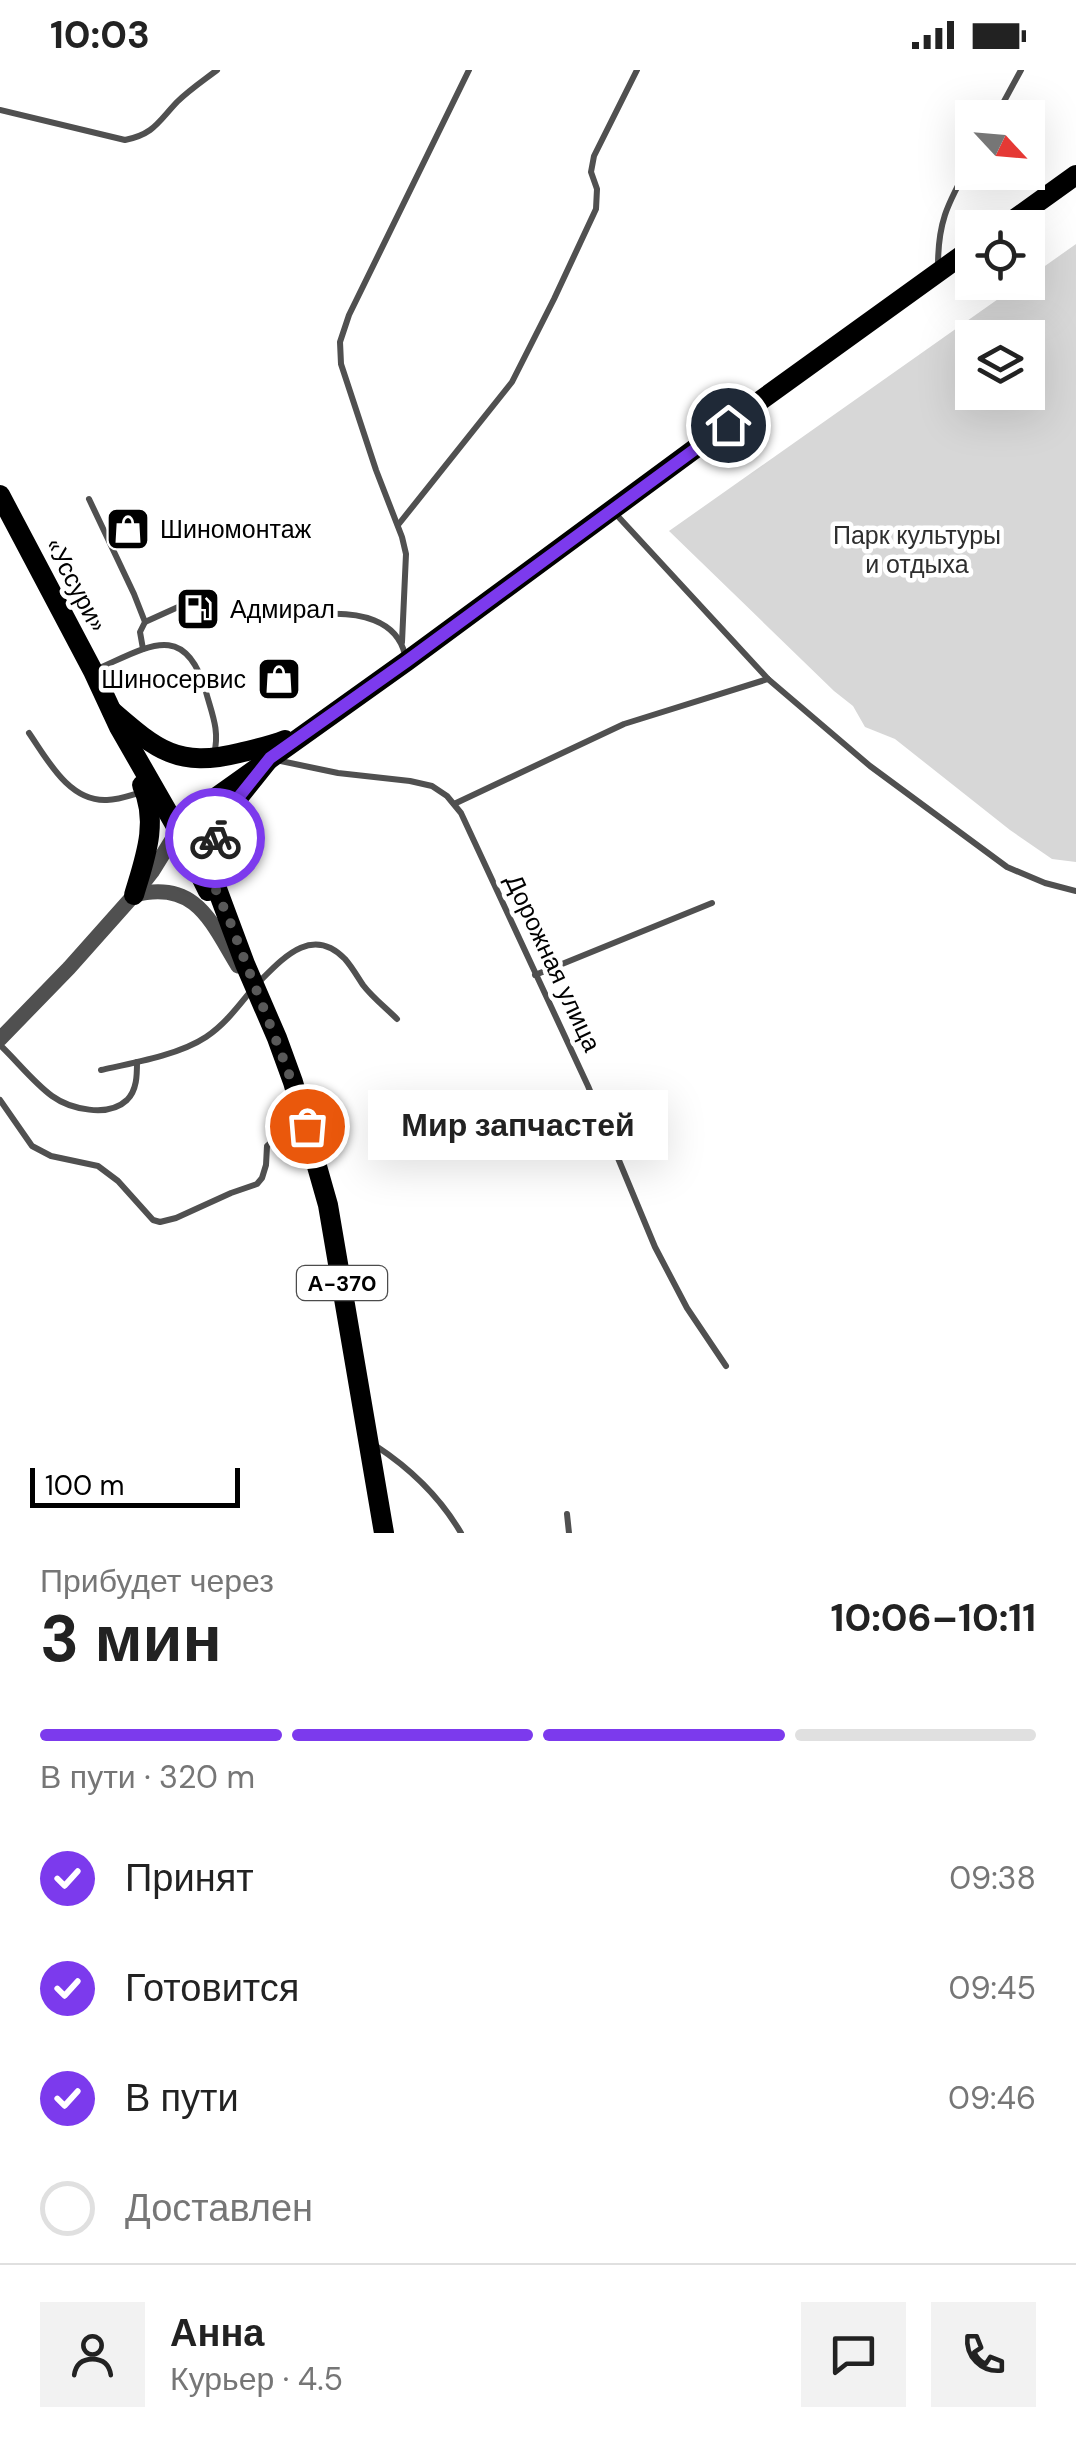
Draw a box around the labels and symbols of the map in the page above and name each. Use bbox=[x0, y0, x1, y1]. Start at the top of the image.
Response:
north arrow bbox=[955, 100, 1045, 190]
pin bbox=[686, 383, 771, 468]
shop icon: Шиномонтаж bbox=[105, 506, 151, 552]
place label: Шиномонтаж bbox=[160, 513, 312, 546]
park label: Парк культуры и отдыха bbox=[833, 519, 1001, 581]
street label: «Уссури» bbox=[38, 532, 114, 638]
fuel station icon: Адмирал bbox=[175, 586, 221, 632]
place label: Адмирал bbox=[230, 593, 335, 626]
shop icon: Шиносервис bbox=[256, 656, 302, 702]
place label: Шиносервис bbox=[101, 663, 246, 696]
courier bbox=[165, 788, 265, 888]
street label: Дорожная улица bbox=[497, 869, 609, 1057]
pin bbox=[265, 1084, 350, 1169]
callout: Мир запчастей bbox=[367, 1091, 667, 1161]
road number: А-370 bbox=[297, 1266, 387, 1300]
scale bar bbox=[30, 1463, 240, 1508]

